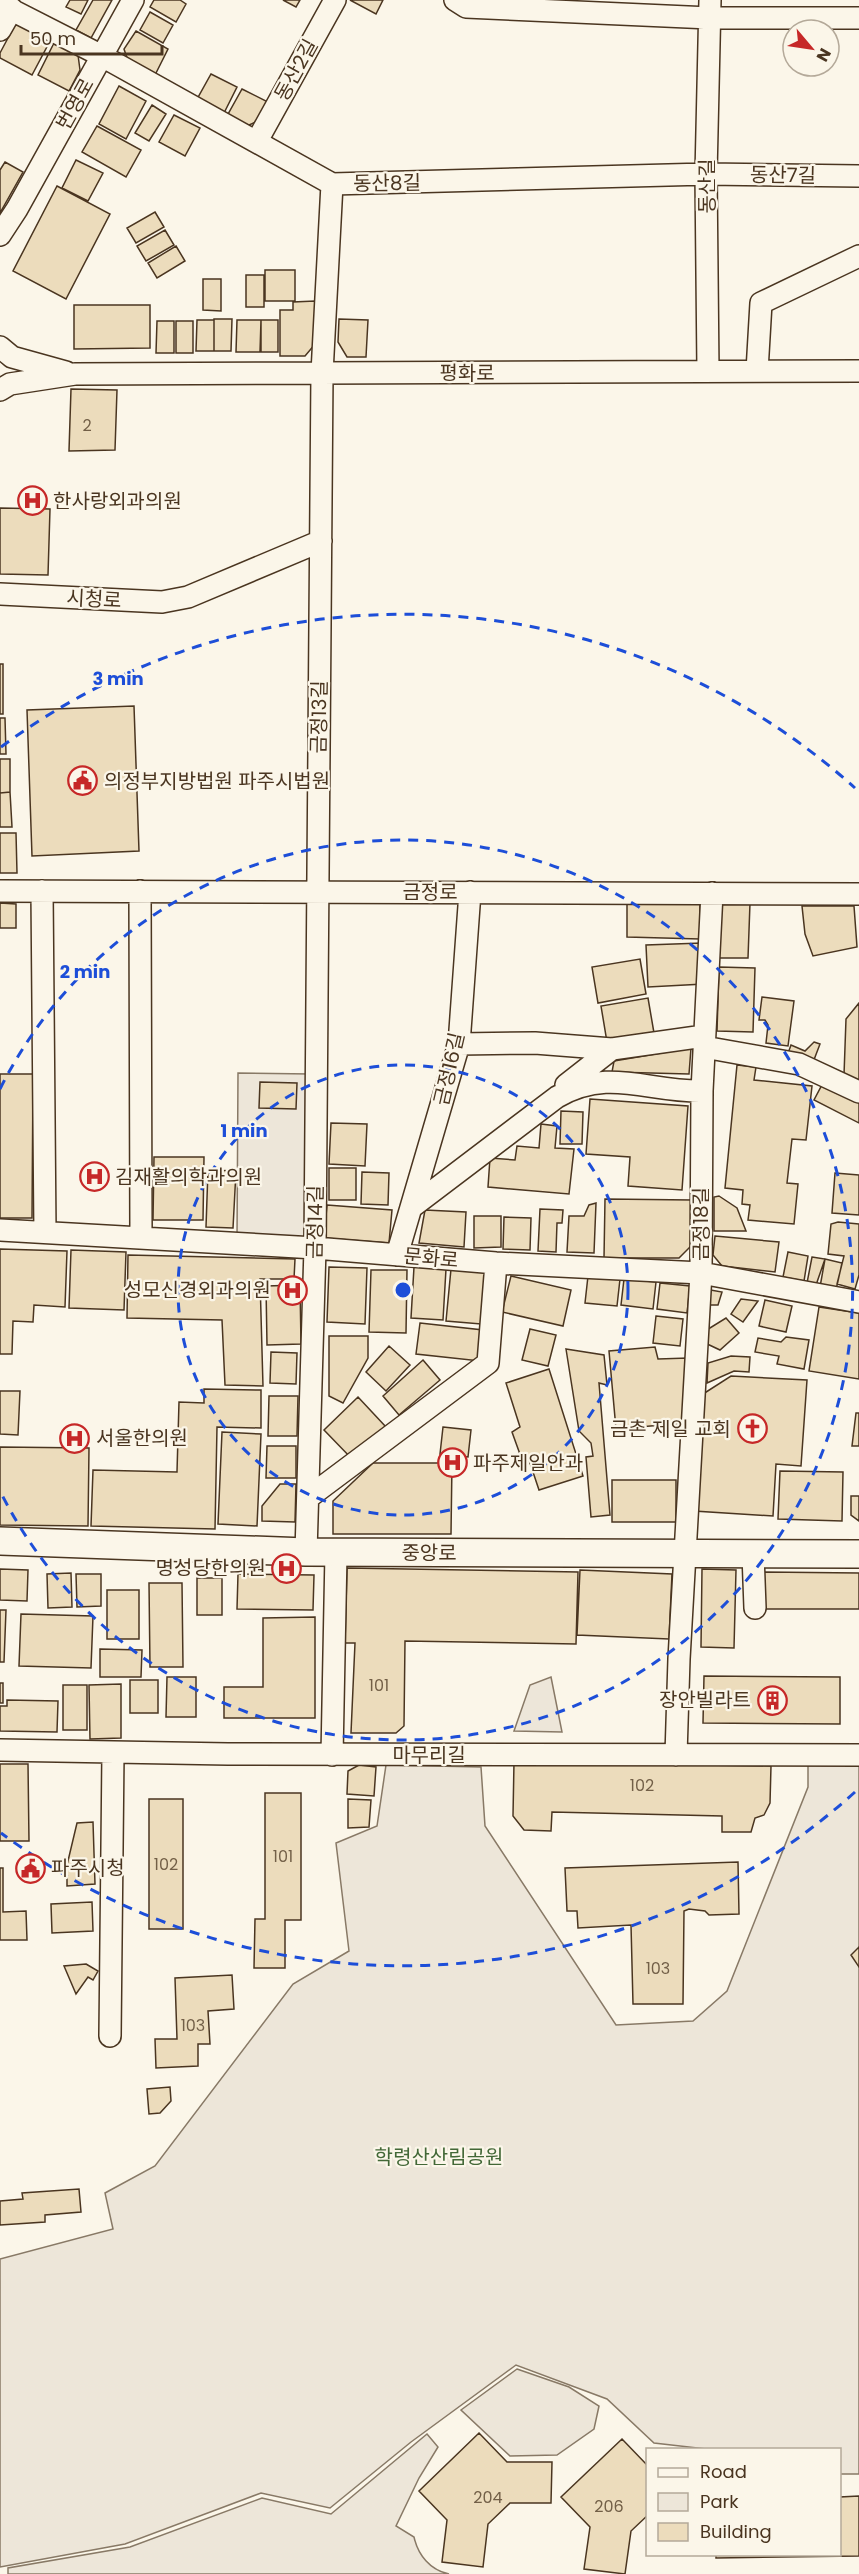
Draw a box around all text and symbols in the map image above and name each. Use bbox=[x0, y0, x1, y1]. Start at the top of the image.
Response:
scale bar bbox=[21, 18, 162, 56]
north arrow bbox=[781, 18, 841, 78]
text: 50 m bbox=[30, 26, 76, 51]
street label: 동산2길 bbox=[268, 34, 324, 106]
text: N bbox=[811, 44, 837, 66]
street label: 번영로 bbox=[49, 73, 101, 135]
street label: 동산길 bbox=[693, 158, 721, 214]
street label: 동산7길 bbox=[750, 160, 816, 190]
street label: 동산8길 bbox=[353, 168, 421, 198]
street label: 평화로 bbox=[439, 359, 495, 387]
house number: 2 bbox=[82, 414, 92, 437]
hospital icon: 한사랑외과의원 bbox=[16, 485, 48, 517]
place label: 한사랑외과의원 bbox=[53, 487, 182, 515]
street label: 시청로 bbox=[66, 584, 122, 614]
text: 3 min bbox=[92, 666, 144, 691]
street label: 금정13길 bbox=[304, 680, 334, 754]
public building icon: 의정부지방법원 파주시법원 bbox=[67, 765, 99, 797]
place label: 의정부지방법원 파주시법원 bbox=[104, 767, 330, 795]
street label: 금정로 bbox=[402, 878, 458, 906]
text: 2 min bbox=[60, 959, 110, 984]
street label: 금정16길 bbox=[427, 1030, 471, 1108]
text: 1 min bbox=[220, 1118, 268, 1143]
hospital icon: 김재활의학과의원 bbox=[78, 1161, 110, 1193]
place label: 김재활의학과의원 bbox=[115, 1163, 262, 1191]
street label: 금정14길 bbox=[300, 1185, 330, 1259]
street label: 금정18길 bbox=[687, 1187, 715, 1261]
street label: 문화로 bbox=[402, 1242, 460, 1274]
hospital icon: 성모신경외과의원 bbox=[276, 1274, 308, 1306]
place label: 성모신경외과의원 bbox=[124, 1276, 271, 1304]
centre of rings bbox=[393, 1280, 413, 1300]
church icon: 금촌 제일 교회 bbox=[736, 1413, 768, 1445]
place label: 금촌 제일 교회 bbox=[610, 1415, 731, 1443]
hospital icon: 서울한의원 bbox=[59, 1422, 91, 1454]
place label: 서울한의원 bbox=[96, 1424, 188, 1452]
hospital icon: 파주제일안과 bbox=[436, 1447, 468, 1479]
place label: 파주제일안과 bbox=[473, 1449, 583, 1477]
street label: 중앙로 bbox=[401, 1539, 457, 1567]
hospital icon: 명성당한의원 bbox=[271, 1552, 303, 1584]
place label: 명성당한의원 bbox=[156, 1554, 266, 1582]
house number: 101 bbox=[369, 1674, 389, 1697]
building icon: 장안빌라트 bbox=[756, 1684, 788, 1716]
place label: 장안빌라트 bbox=[659, 1686, 751, 1714]
street label: 마무리길 bbox=[392, 1741, 466, 1769]
house number: 102 bbox=[630, 1774, 654, 1797]
house number: 101 bbox=[273, 1845, 293, 1868]
public building icon: 파주시청 bbox=[14, 1852, 46, 1884]
house number: 102 bbox=[154, 1853, 178, 1876]
place label: 파주시청 bbox=[51, 1854, 125, 1882]
house number: 103 bbox=[646, 1957, 670, 1980]
house number: 103 bbox=[181, 2014, 205, 2037]
park label: 학령산산림공원 bbox=[375, 2143, 503, 2171]
legend bbox=[646, 2448, 841, 2556]
text: Road bbox=[700, 2459, 747, 2484]
house number: 204 bbox=[473, 2486, 503, 2509]
text: Park bbox=[700, 2489, 739, 2514]
house number: 206 bbox=[594, 2495, 624, 2518]
text: Building bbox=[700, 2519, 772, 2544]

